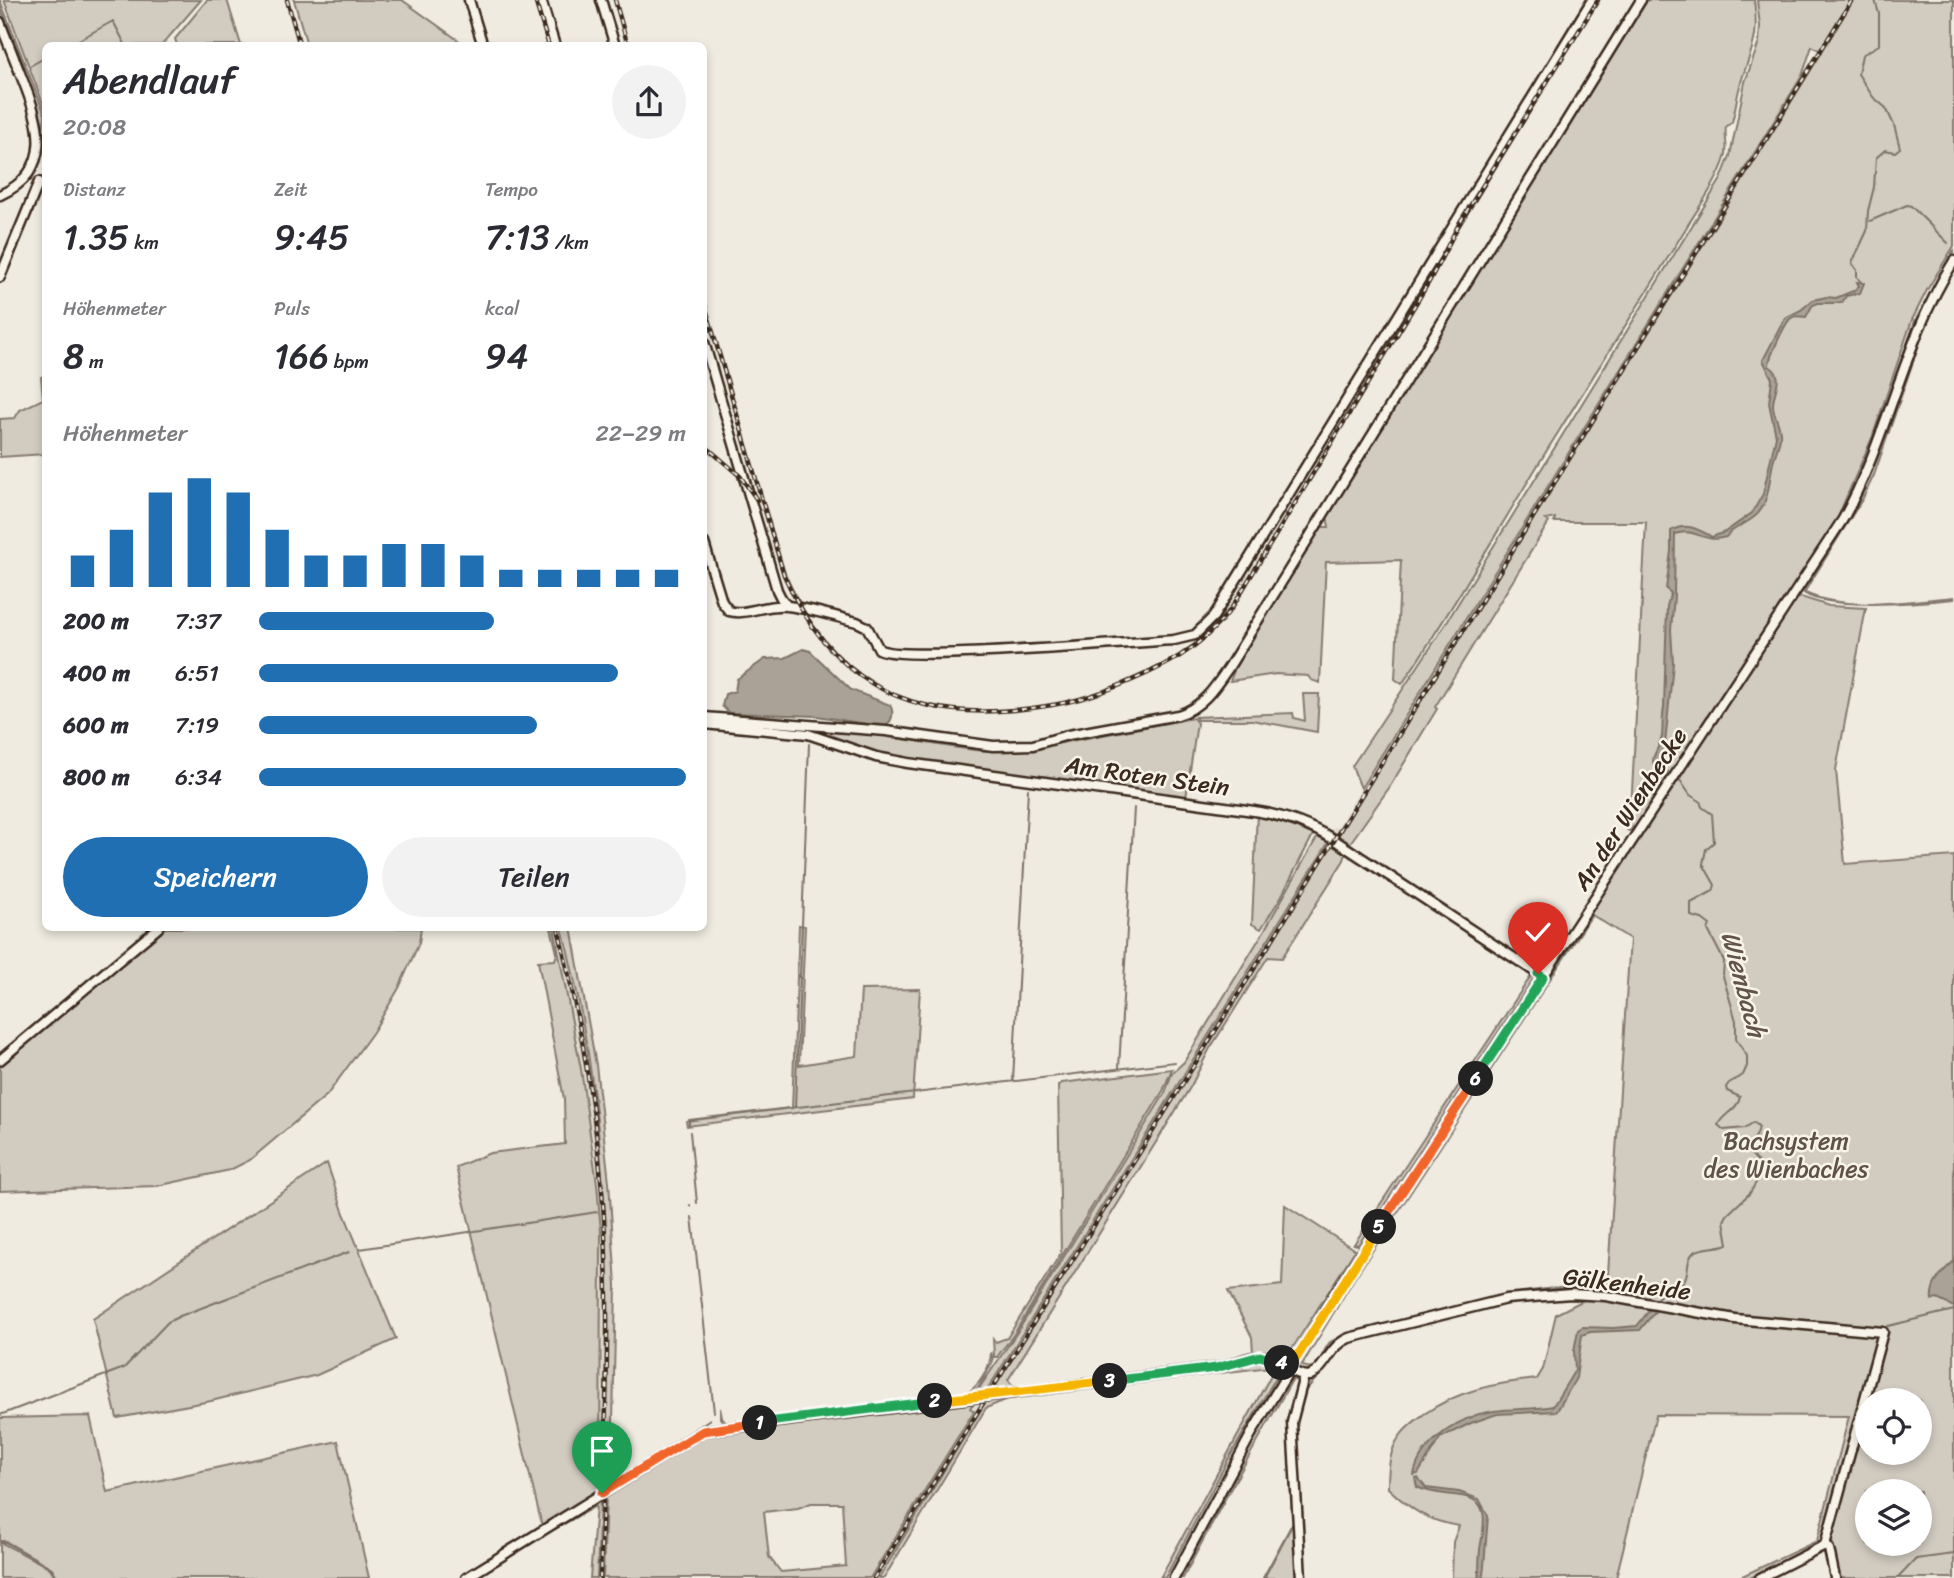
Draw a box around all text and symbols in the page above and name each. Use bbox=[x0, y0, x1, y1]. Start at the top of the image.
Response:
text: Abendlauf bbox=[63, 47, 236, 114]
button: share bbox=[612, 65, 686, 139]
text: 20:08 bbox=[63, 107, 126, 148]
text: Distanz bbox=[63, 173, 126, 206]
text: Zeit bbox=[274, 173, 308, 206]
text: Tempo bbox=[485, 173, 538, 206]
text: 1.35 bbox=[63, 206, 129, 268]
text: 9:45 bbox=[274, 206, 349, 268]
text: 7:13 bbox=[485, 206, 550, 268]
text: km bbox=[129, 226, 159, 259]
text: /km bbox=[550, 226, 589, 259]
text: Höhenmeter bbox=[63, 292, 166, 325]
text: Puls bbox=[274, 292, 310, 325]
text: kcal bbox=[485, 292, 520, 325]
text: 8 bbox=[63, 325, 84, 387]
text: 166 bbox=[274, 325, 329, 387]
text: 94 bbox=[485, 325, 528, 387]
text: m bbox=[84, 345, 104, 378]
text: bpm bbox=[329, 345, 369, 378]
text: Höhenmeter bbox=[63, 413, 187, 454]
text: 22–29 m bbox=[595, 413, 686, 454]
text: 200 m bbox=[63, 601, 129, 642]
text: 7:37 bbox=[175, 601, 221, 642]
text: 400 m bbox=[63, 653, 130, 694]
text: 6:51 bbox=[175, 653, 219, 694]
text: 600 m bbox=[63, 705, 129, 746]
text: 7:19 bbox=[175, 705, 219, 746]
street label: An der Wienbecke bbox=[1561, 719, 1699, 900]
street label: Am Roten Stein bbox=[1061, 744, 1232, 808]
text: 800 m bbox=[63, 757, 130, 798]
text: 6:34 bbox=[175, 757, 222, 798]
button: Speichern bbox=[63, 837, 368, 917]
button: Teilen bbox=[382, 837, 686, 917]
pin bbox=[1508, 902, 1568, 974]
icon: check bbox=[1519, 913, 1557, 951]
water label: Wienbach bbox=[1708, 926, 1781, 1044]
pin: 6 bbox=[1458, 1062, 1494, 1096]
text: 6 bbox=[1470, 1062, 1481, 1095]
park label: Bachsystem des Wienbaches bbox=[1703, 1120, 1870, 1190]
pin: 5 bbox=[1362, 1210, 1396, 1244]
text: 5 bbox=[1373, 1210, 1384, 1243]
street label: Gälkenheide bbox=[1561, 1255, 1693, 1313]
pin: 4 bbox=[1264, 1346, 1300, 1380]
text: 4 bbox=[1276, 1346, 1287, 1379]
pin: 3 bbox=[1092, 1364, 1128, 1398]
text: 3 bbox=[1104, 1364, 1115, 1397]
pin: 2 bbox=[918, 1384, 953, 1418]
text: 2 bbox=[929, 1384, 940, 1417]
map controls bbox=[1855, 1388, 1932, 1556]
button: locate bbox=[1855, 1388, 1932, 1465]
pin: 1 bbox=[742, 1406, 778, 1440]
text: 1 bbox=[755, 1406, 764, 1439]
pin bbox=[572, 1421, 632, 1493]
icon: arrive bbox=[583, 1432, 621, 1470]
button: layers bbox=[1855, 1479, 1932, 1556]

